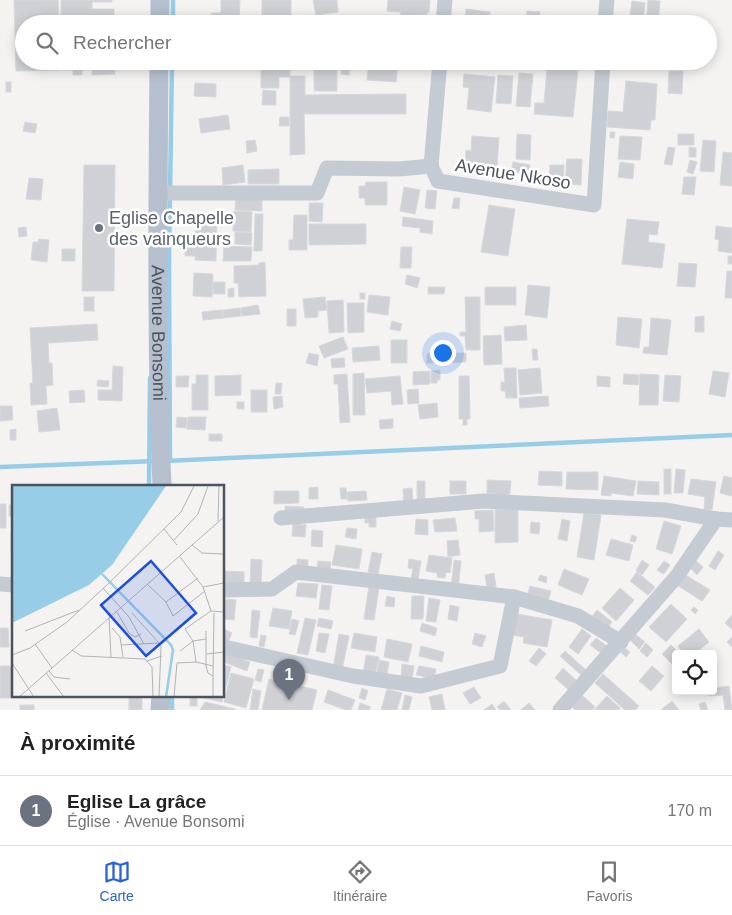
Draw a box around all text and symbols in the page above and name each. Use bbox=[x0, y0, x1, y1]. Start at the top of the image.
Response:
search box bbox=[15, 15, 717, 70]
icon: search bbox=[33, 29, 61, 57]
text: Rechercher bbox=[73, 32, 171, 53]
street label: Avenue Nkoso bbox=[454, 155, 572, 193]
place label: Eglise Chapelle des vainqueurs bbox=[109, 208, 234, 249]
marker: Eglise Chapelle des vainqueurs bbox=[93, 222, 105, 234]
street label: Avenue Bonsomi bbox=[148, 265, 169, 401]
your location bbox=[430, 340, 456, 366]
inset map bbox=[12, 485, 225, 698]
map controls bbox=[672, 650, 717, 695]
button: locate bbox=[672, 650, 717, 695]
pin: 1 bbox=[273, 659, 305, 700]
text: À proximité bbox=[20, 731, 136, 754]
text: Eglise La grâce bbox=[67, 791, 206, 812]
text: 1 bbox=[32, 802, 40, 819]
text: 170 m bbox=[668, 802, 712, 819]
text: Église · Avenue Bonsomi bbox=[67, 813, 245, 830]
tab: Carte bbox=[100, 858, 134, 904]
tab: Itinéraire bbox=[333, 858, 387, 904]
tab: Favoris bbox=[587, 858, 632, 904]

